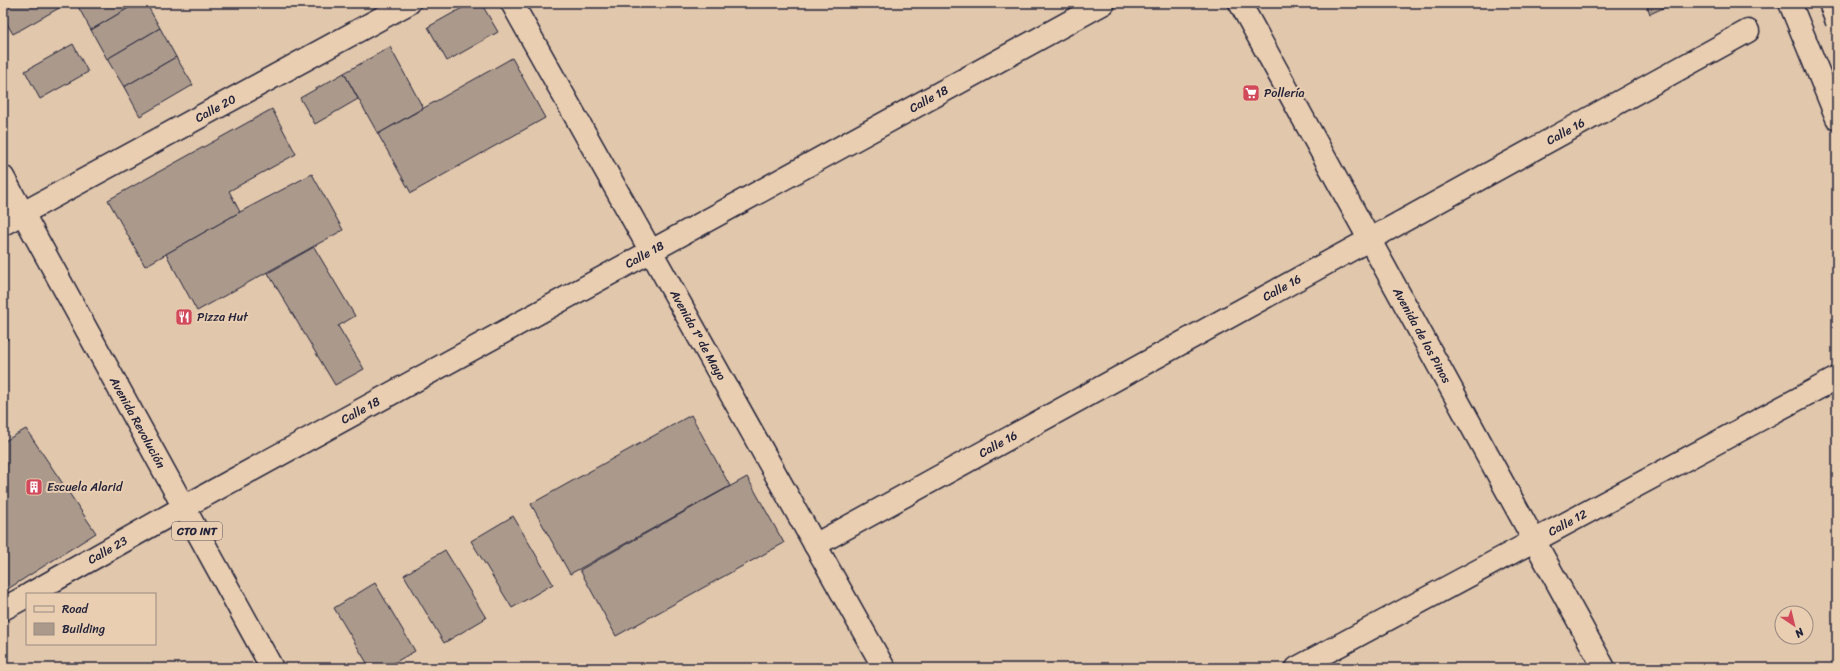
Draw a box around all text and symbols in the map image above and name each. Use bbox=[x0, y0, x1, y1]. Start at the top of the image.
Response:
street label: Calle 18 bbox=[905, 79, 952, 119]
place label: Pollería bbox=[1264, 82, 1305, 104]
supermarket icon: Pollería bbox=[1241, 83, 1261, 103]
street label: Calle 20 bbox=[191, 88, 241, 129]
street label: Calle 16 bbox=[1542, 112, 1589, 151]
street label: Calle 18 bbox=[621, 235, 668, 274]
street label: Calle 16 bbox=[1258, 268, 1306, 307]
street label: Avenida de los Pinos bbox=[1386, 282, 1457, 388]
street label: Avenida 1º de Mayo bbox=[663, 285, 732, 385]
place label: Pizza Hut bbox=[197, 306, 249, 328]
restaurant icon: Pizza Hut bbox=[174, 307, 194, 327]
street label: Avenida Revolución bbox=[103, 372, 172, 473]
street label: Calle 18 bbox=[337, 391, 384, 430]
street label: Calle 16 bbox=[975, 424, 1022, 464]
place label: Escuela Alarid bbox=[47, 476, 123, 498]
building icon: Escuela Alarid bbox=[24, 477, 44, 497]
street label: Calle 12 bbox=[1544, 503, 1591, 542]
road number: CTO INT bbox=[172, 522, 222, 540]
street label: Calle 23 bbox=[83, 530, 132, 570]
legend bbox=[26, 593, 156, 645]
text: Road bbox=[62, 598, 89, 620]
north arrow bbox=[1774, 605, 1814, 645]
text: Building bbox=[62, 618, 105, 640]
text: N bbox=[1791, 622, 1809, 643]

